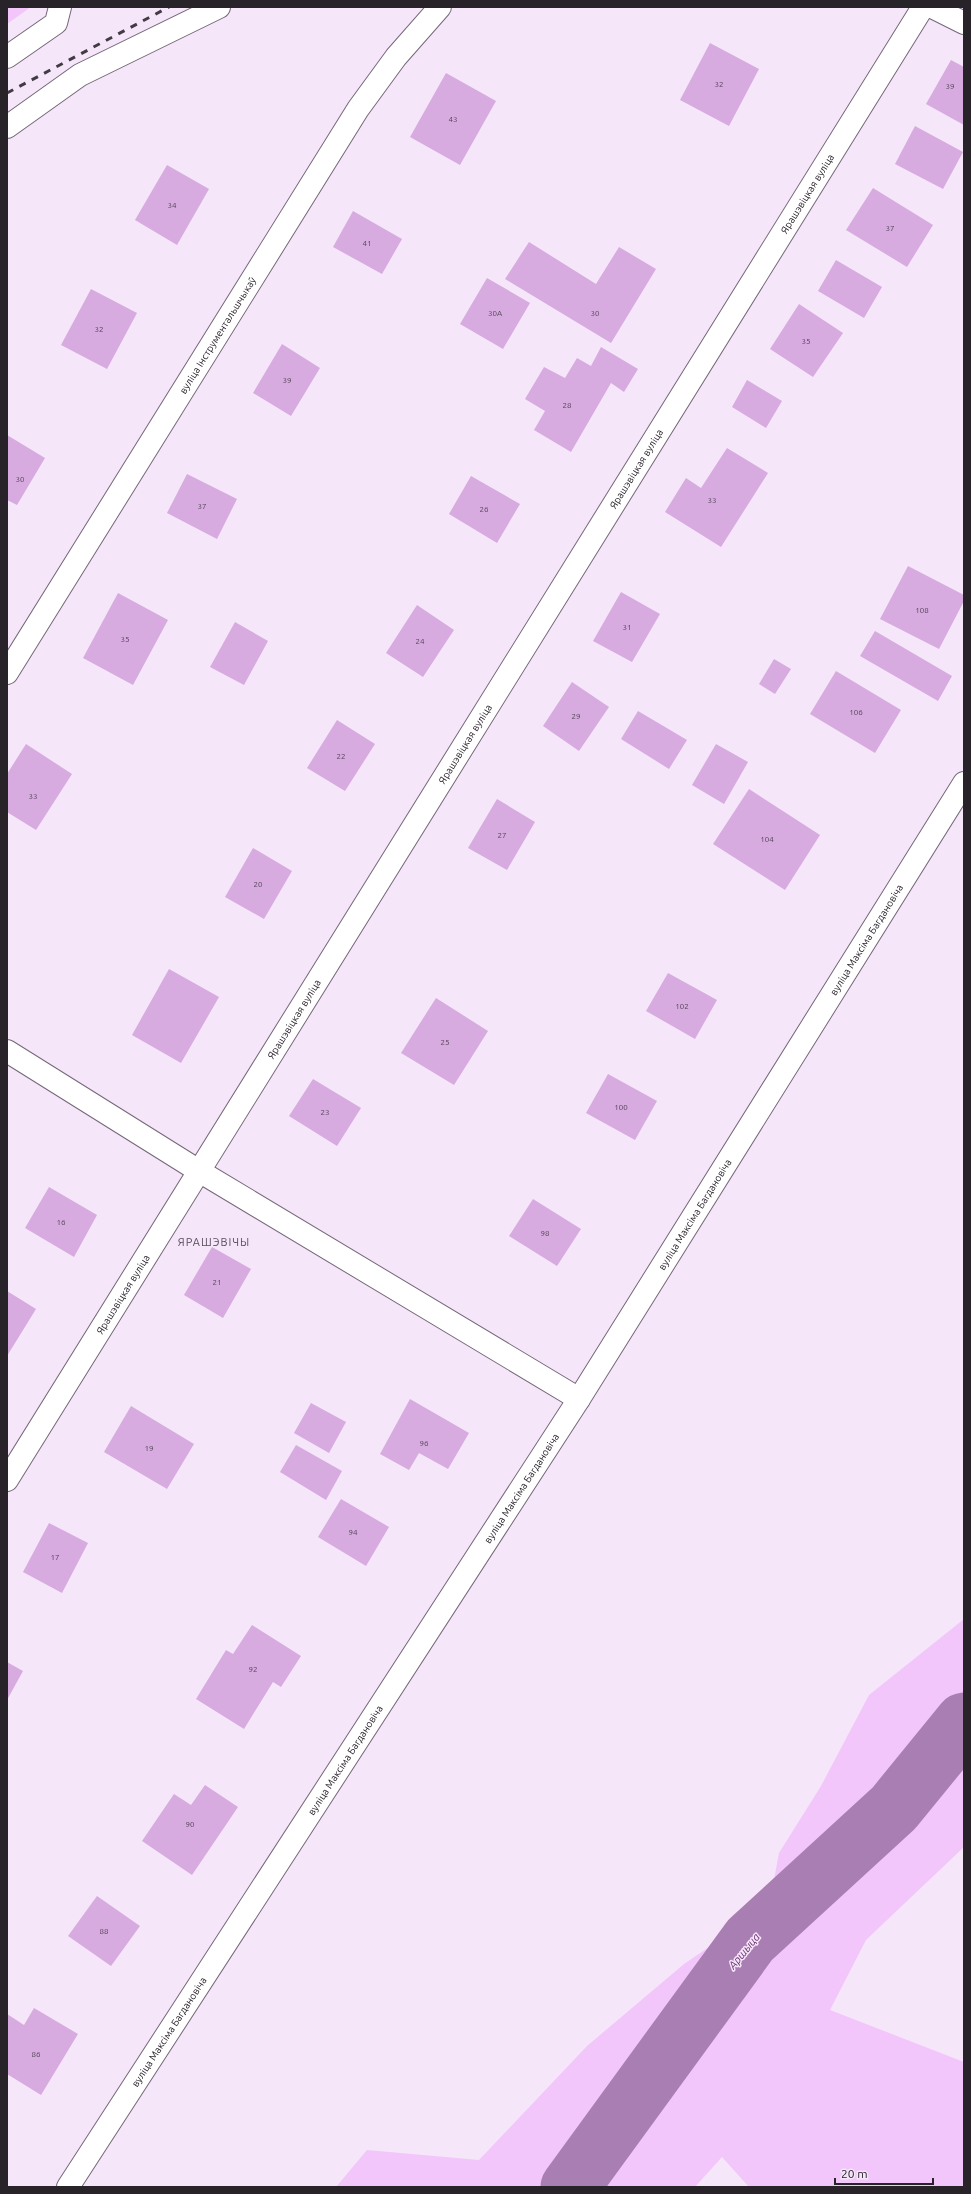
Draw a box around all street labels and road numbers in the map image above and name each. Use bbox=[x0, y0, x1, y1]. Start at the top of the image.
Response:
street label: Ярашэвіцкая вуліца bbox=[779, 152, 836, 235]
street label: вуліца Інструментальшчыкаў bbox=[177, 275, 258, 396]
street label: Ярашэвіцкая вуліца bbox=[608, 427, 665, 511]
street label: Ярашэвіцкая вуліца bbox=[436, 702, 494, 786]
street label: вуліца Максіма Багдановіча bbox=[828, 882, 905, 997]
street label: Ярашэвіцкая вуліца bbox=[265, 977, 323, 1061]
street label: вуліца Максіма Багдановіча bbox=[656, 1157, 734, 1272]
street label: Ярашэвіцкая вуліца bbox=[94, 1253, 152, 1336]
street label: вуліца Максіма Багдановіча bbox=[482, 1431, 561, 1545]
street label: вуліца Максіма Багдановіча bbox=[306, 1703, 385, 1817]
street label: вуліца Максіма Багдановіча bbox=[130, 1975, 209, 2089]

